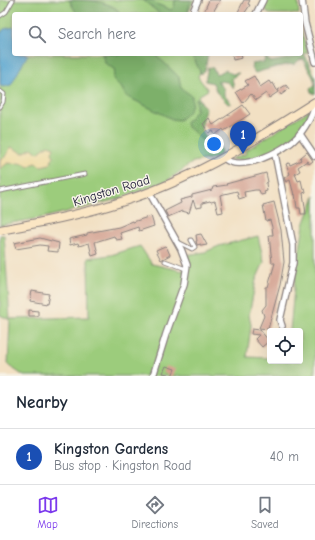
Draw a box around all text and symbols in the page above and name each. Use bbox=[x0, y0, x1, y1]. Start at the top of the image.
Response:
search box bbox=[12, 12, 303, 56]
icon: search bbox=[26, 23, 48, 45]
text: Search here bbox=[58, 25, 136, 43]
pin: 1 bbox=[230, 121, 256, 154]
your location bbox=[204, 134, 224, 154]
street label: Kingston Road bbox=[71, 172, 151, 209]
map controls bbox=[267, 328, 303, 364]
button: locate bbox=[267, 328, 303, 364]
text: Nearby bbox=[16, 393, 67, 412]
text: Kingston Gardens bbox=[54, 440, 168, 458]
text: 1 bbox=[26, 449, 32, 464]
text: 40 m bbox=[270, 449, 299, 464]
text: Bus stop · Kingston Road bbox=[54, 458, 192, 473]
tab: Map bbox=[37, 494, 59, 531]
tab: Directions bbox=[132, 494, 178, 531]
tab: Saved bbox=[251, 494, 278, 531]

